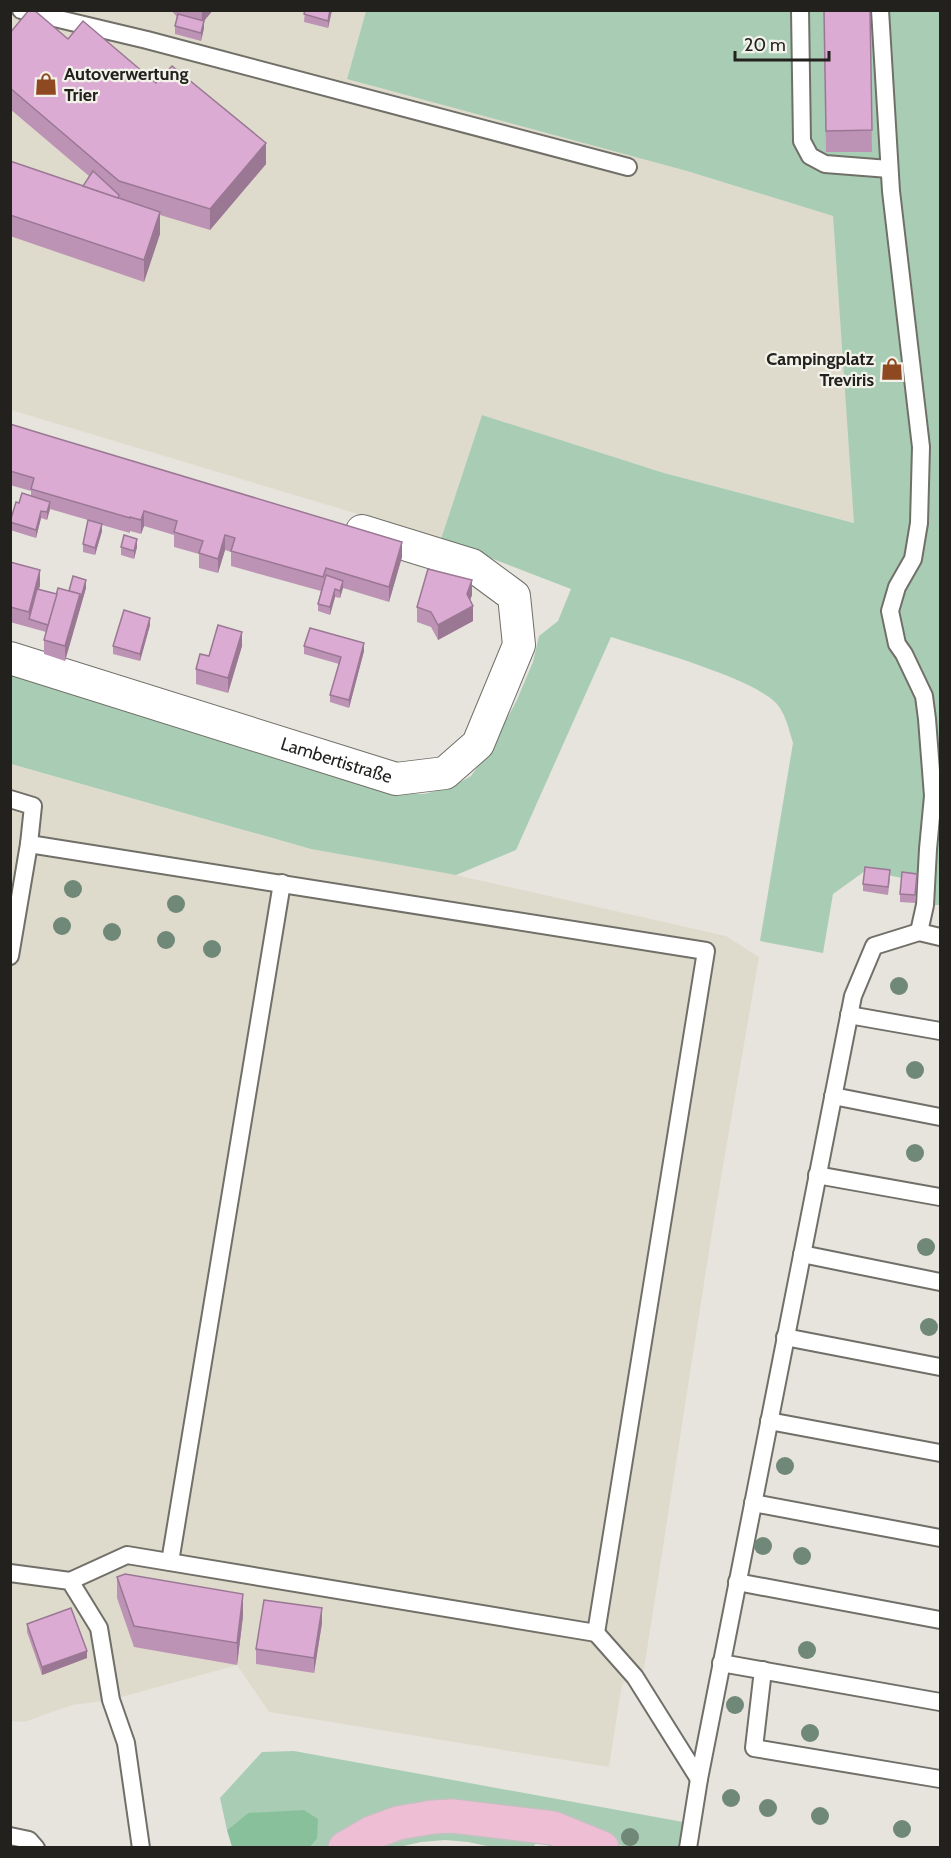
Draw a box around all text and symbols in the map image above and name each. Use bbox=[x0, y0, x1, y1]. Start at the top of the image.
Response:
scale bar bbox=[735, 24, 830, 62]
text: 20 m bbox=[744, 34, 786, 56]
place label: Autoverwertung Trier bbox=[64, 63, 188, 106]
shop icon: Autoverwertung Trier bbox=[33, 71, 59, 97]
place label: Campingplatz Treviris bbox=[766, 348, 874, 391]
shop icon: Campingplatz Treviris bbox=[879, 356, 905, 382]
street label: Lambertistraße bbox=[278, 733, 395, 788]

